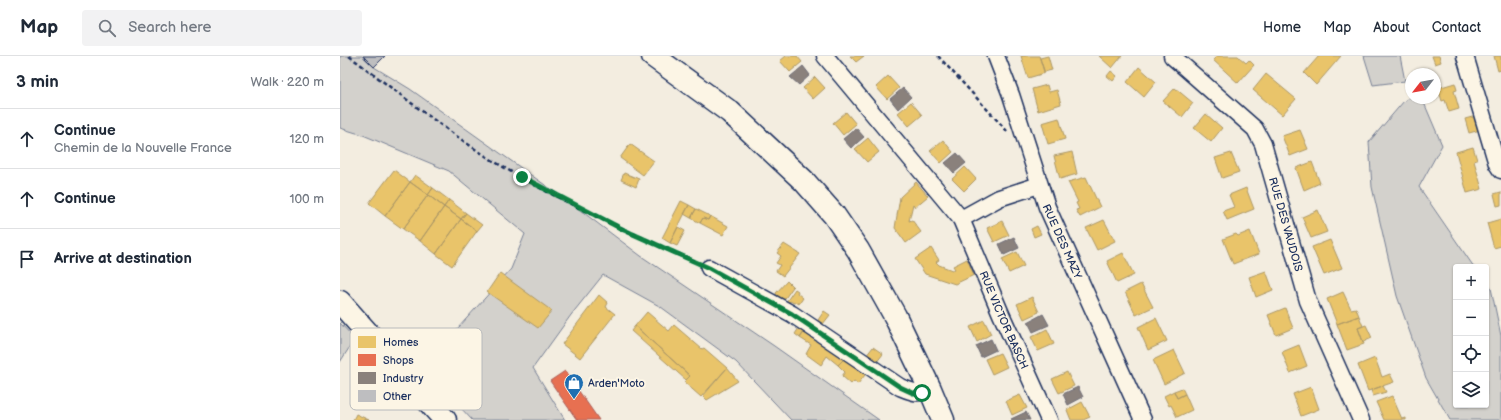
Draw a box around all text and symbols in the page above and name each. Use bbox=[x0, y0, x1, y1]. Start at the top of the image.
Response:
search box bbox=[82, 10, 362, 46]
text: Map bbox=[20, 16, 58, 39]
icon: search bbox=[96, 17, 118, 39]
text: Search here bbox=[128, 18, 211, 37]
text: Home bbox=[1263, 19, 1301, 36]
text: Map bbox=[1323, 19, 1351, 36]
text: About bbox=[1373, 19, 1410, 36]
text: Contact bbox=[1432, 19, 1481, 36]
north arrow bbox=[1405, 68, 1441, 104]
text: 3 min bbox=[16, 72, 59, 92]
text: Walk · 220 m bbox=[251, 74, 324, 90]
text: Continue bbox=[54, 121, 116, 140]
icon: ahead bbox=[16, 128, 38, 150]
text: 120 m bbox=[289, 131, 324, 147]
text: Chemin de la Nouvelle France bbox=[54, 140, 232, 156]
route end bbox=[513, 168, 531, 186]
street label: RUE DES VAUDOIS bbox=[1266, 176, 1306, 273]
icon: ahead bbox=[16, 188, 38, 210]
text: Continue bbox=[54, 189, 116, 208]
text: 100 m bbox=[289, 191, 324, 207]
street label: RUE DES MAZY bbox=[1040, 202, 1085, 281]
icon: arrive bbox=[16, 248, 38, 270]
text: Arrive at destination bbox=[54, 249, 192, 268]
map controls bbox=[1453, 264, 1489, 408]
button: + bbox=[1453, 264, 1489, 300]
street label: RUE VICTOR BASCH bbox=[977, 269, 1031, 371]
button: − bbox=[1453, 300, 1489, 336]
legend bbox=[350, 328, 482, 410]
text: Homes bbox=[383, 336, 419, 349]
button: locate bbox=[1453, 336, 1489, 372]
text: Shops bbox=[383, 354, 414, 367]
text: Industry bbox=[383, 372, 423, 385]
shop icon: Arden'Moto bbox=[563, 372, 585, 400]
button: layers bbox=[1453, 372, 1489, 408]
place label: Arden'Moto bbox=[588, 377, 645, 390]
route start bbox=[913, 384, 931, 402]
text: Other bbox=[383, 390, 412, 403]

